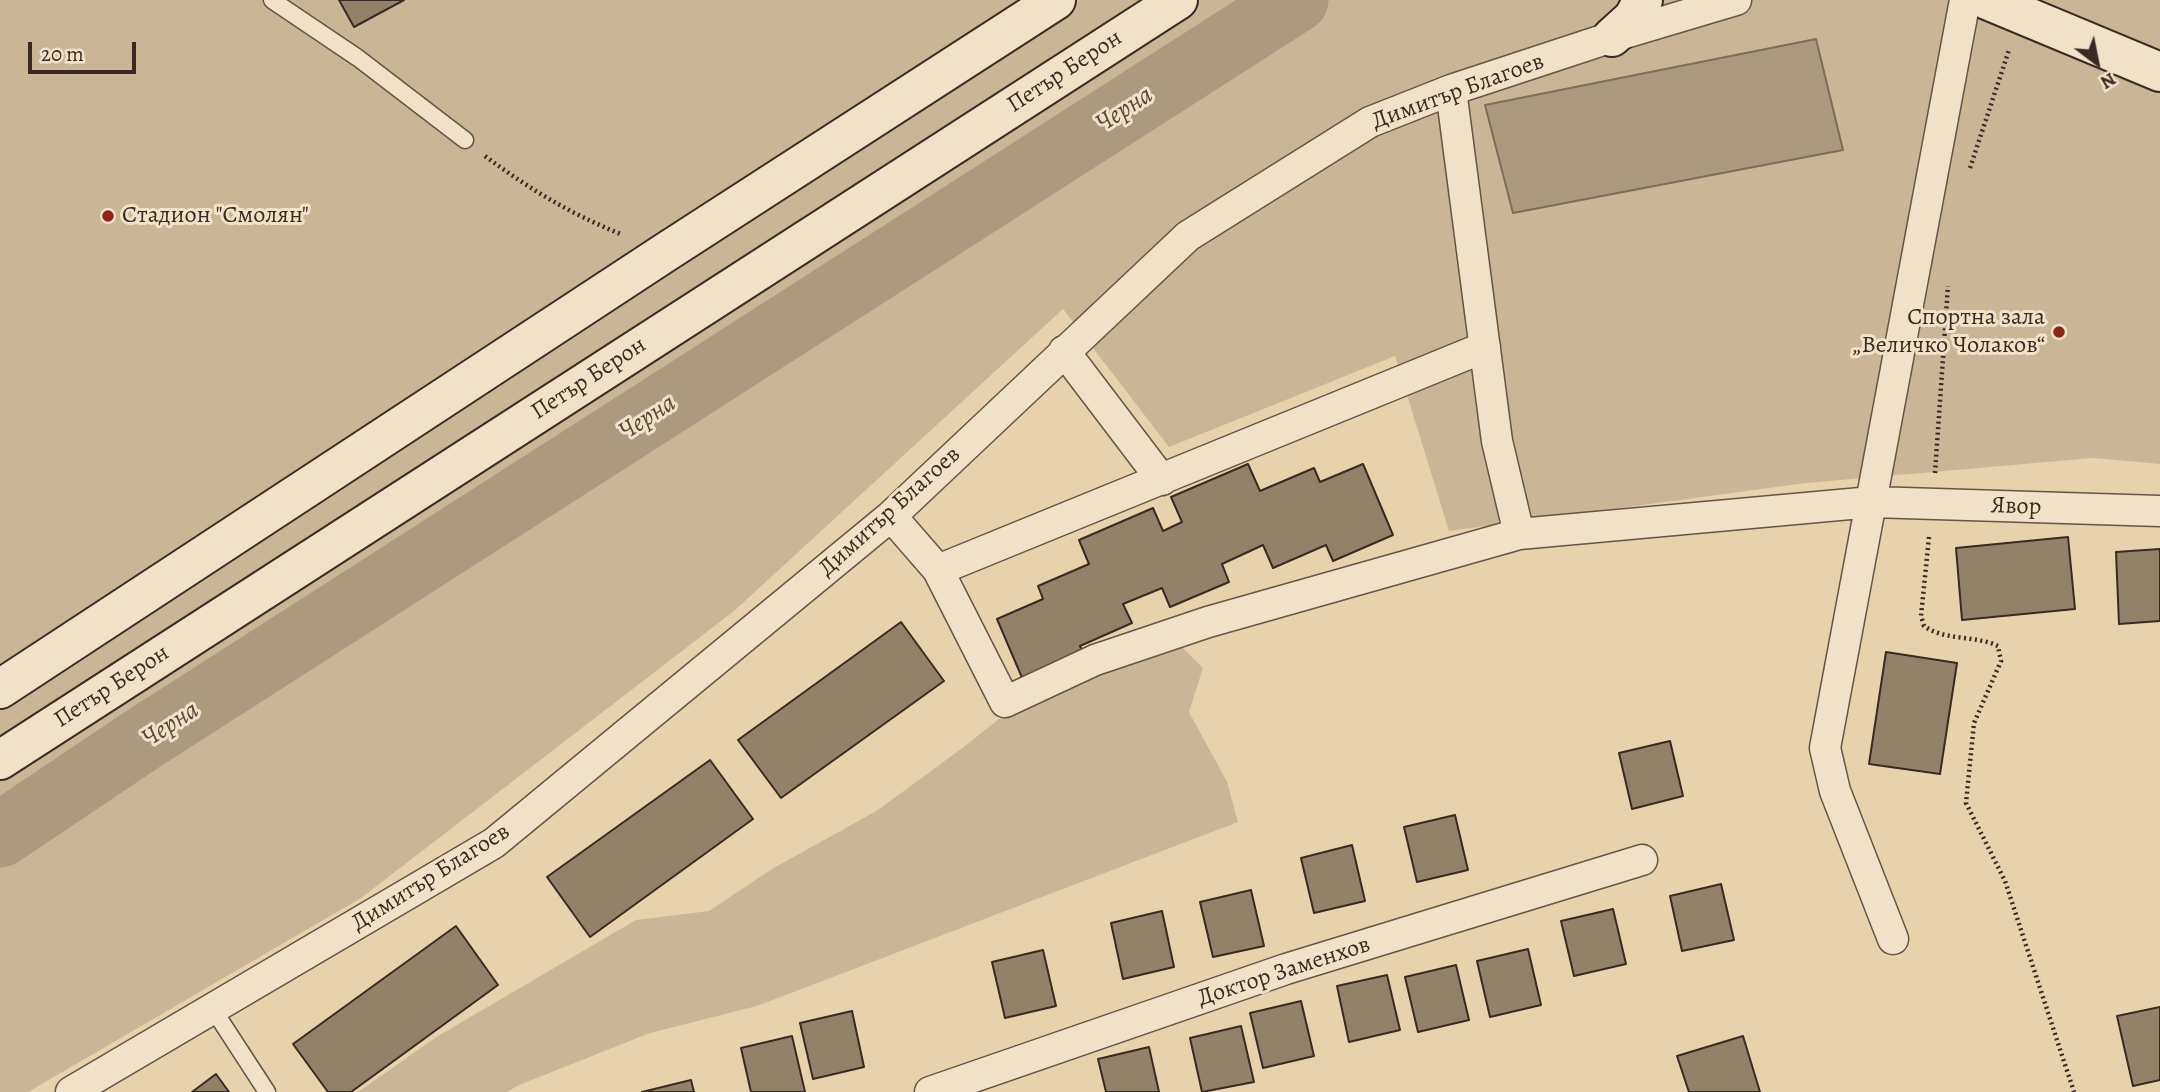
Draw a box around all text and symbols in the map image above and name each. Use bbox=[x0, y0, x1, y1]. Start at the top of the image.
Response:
street label: Петър Берон bbox=[1002, 24, 1128, 120]
scale bar bbox=[32, 28, 140, 72]
north arrow bbox=[2062, 28, 2132, 98]
text: 20 m bbox=[41, 40, 84, 68]
street label: Димитър Благоев bbox=[1368, 47, 1548, 137]
text: N bbox=[2095, 66, 2121, 96]
water label: Черна bbox=[1091, 80, 1159, 140]
place label: Стадион "Смолян" bbox=[122, 202, 309, 230]
marker: Стадион "Смолян" bbox=[100, 208, 116, 224]
place label: Спортна зала „Величко Чолаков“ bbox=[1852, 304, 2045, 360]
marker: Спортна зала „Величко Чолаков“ bbox=[2051, 324, 2067, 340]
street label: Петър Берон bbox=[526, 331, 652, 427]
water label: Черна bbox=[614, 388, 682, 448]
street label: Димитър Благоев bbox=[813, 441, 967, 583]
street label: Явор bbox=[1990, 492, 2042, 522]
street label: Петър Берон bbox=[49, 639, 175, 735]
water label: Черна bbox=[137, 695, 205, 755]
street label: Димитър Благоев bbox=[347, 818, 515, 938]
street label: Доктор Заменхов bbox=[1194, 931, 1374, 1013]

